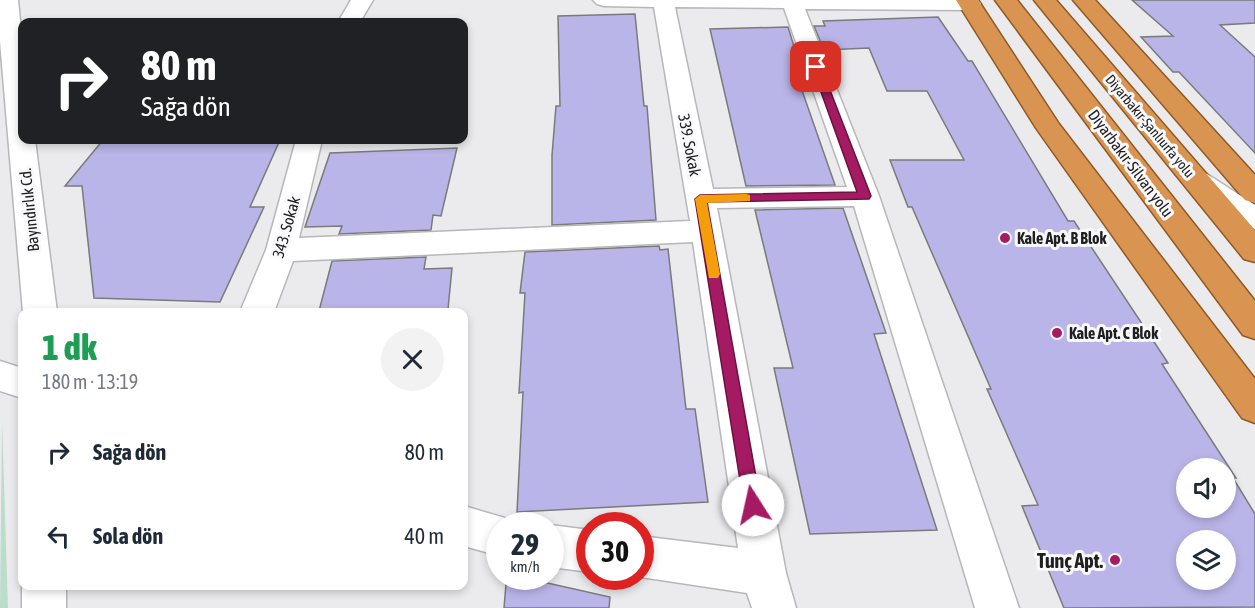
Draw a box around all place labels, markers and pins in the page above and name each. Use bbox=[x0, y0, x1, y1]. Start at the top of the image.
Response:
pin bbox=[790, 41, 841, 92]
place label: Kale Apt. B Blok bbox=[1017, 229, 1108, 247]
marker: Kale Apt. B Blok bbox=[998, 231, 1012, 245]
place label: Kale Apt. C Blok bbox=[1069, 324, 1159, 342]
marker: Kale Apt. C Blok bbox=[1050, 326, 1064, 340]
place label: Tunç Apt. bbox=[1037, 549, 1103, 572]
marker: Tunç Apt. bbox=[1108, 553, 1122, 567]

